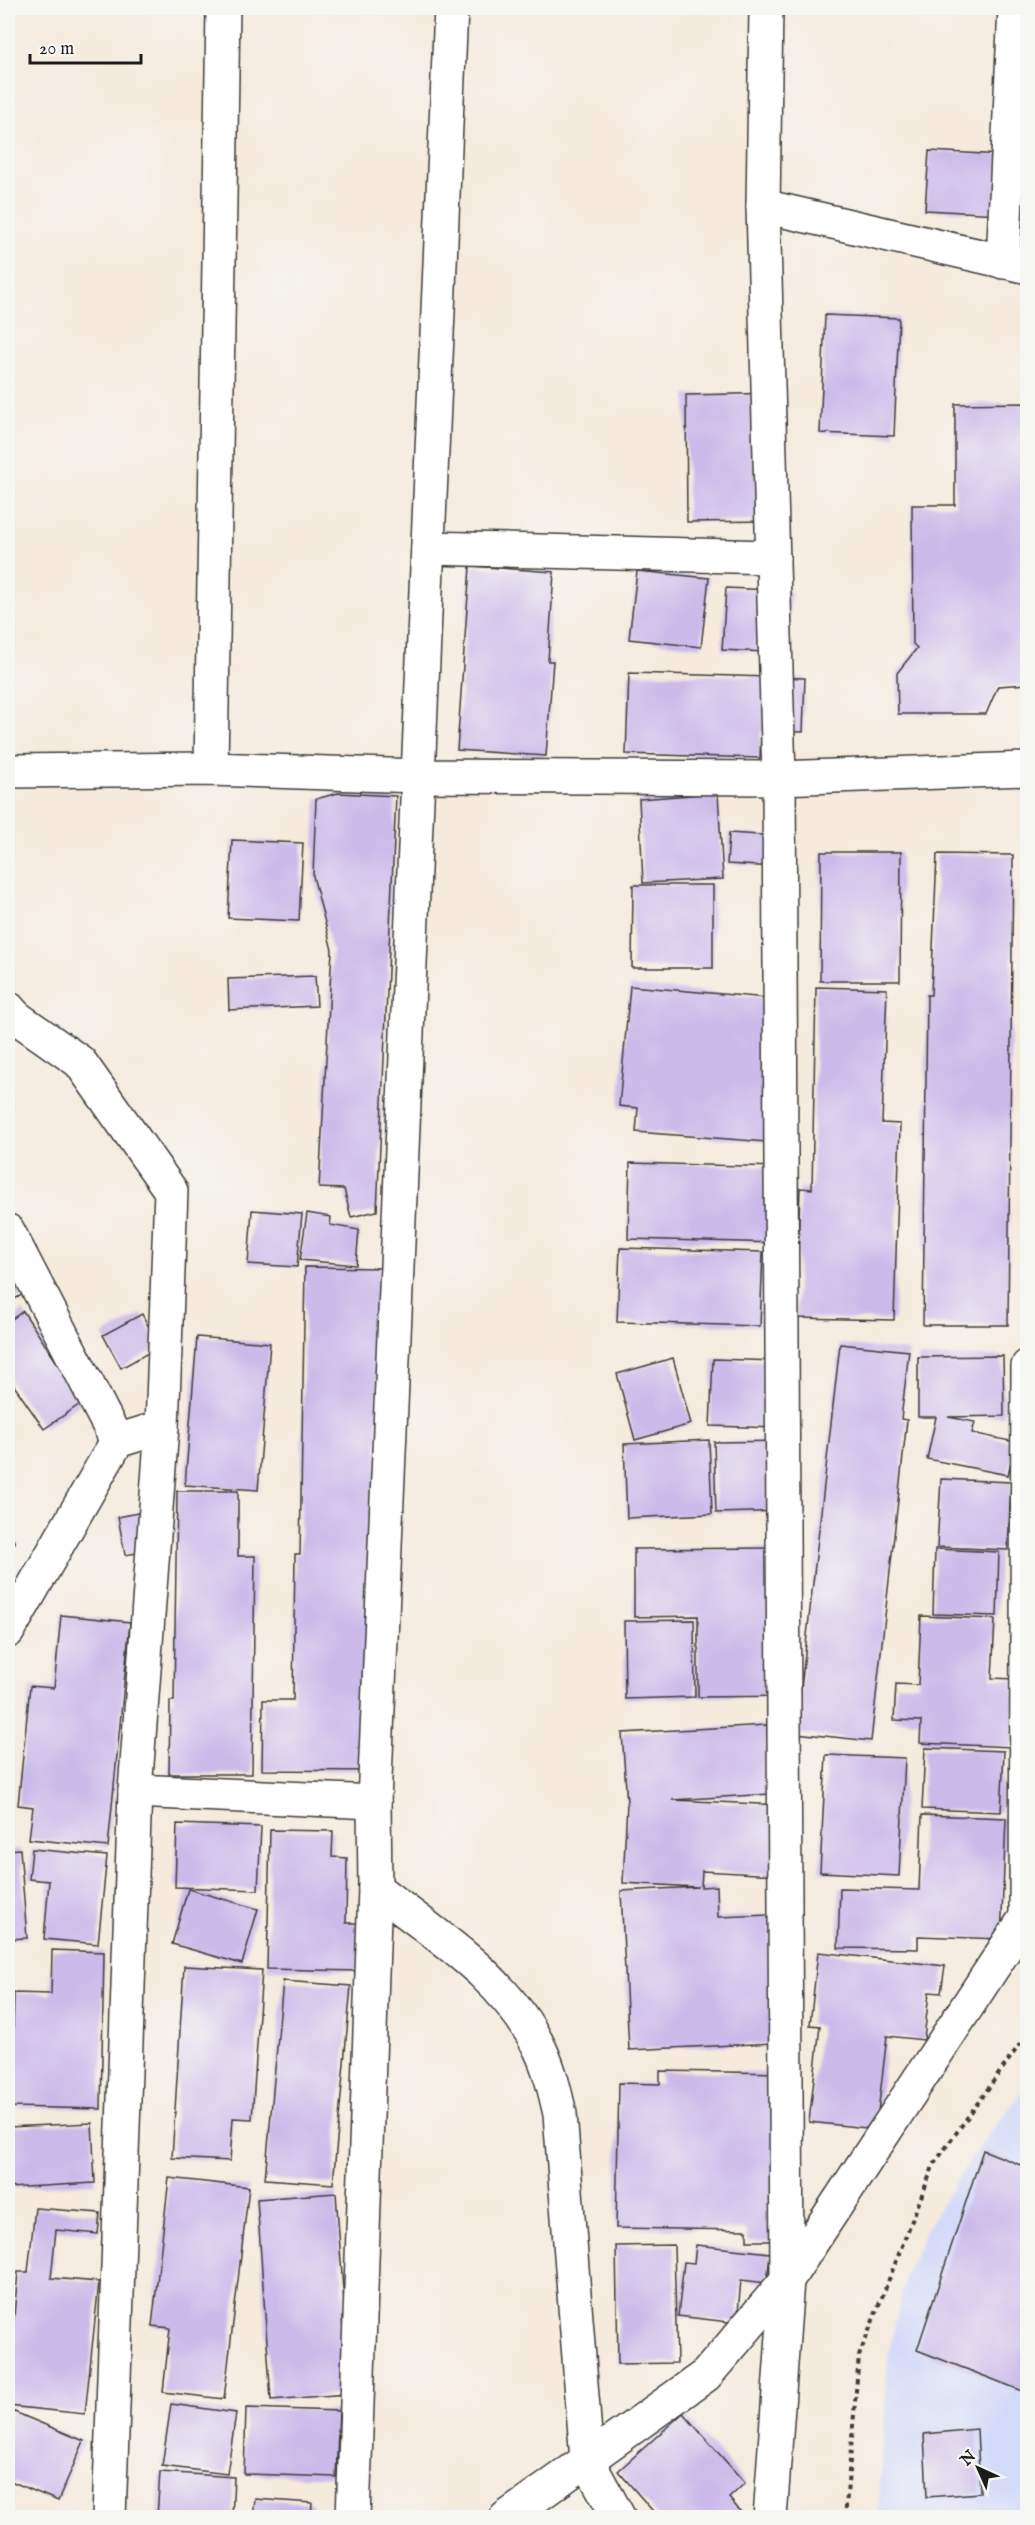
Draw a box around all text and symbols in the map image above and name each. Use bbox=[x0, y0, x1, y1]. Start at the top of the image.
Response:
scale bar bbox=[30, 27, 141, 65]
text: 20 m bbox=[39, 38, 74, 61]
north arrow bbox=[948, 2438, 1008, 2498]
text: N bbox=[956, 2447, 981, 2471]

